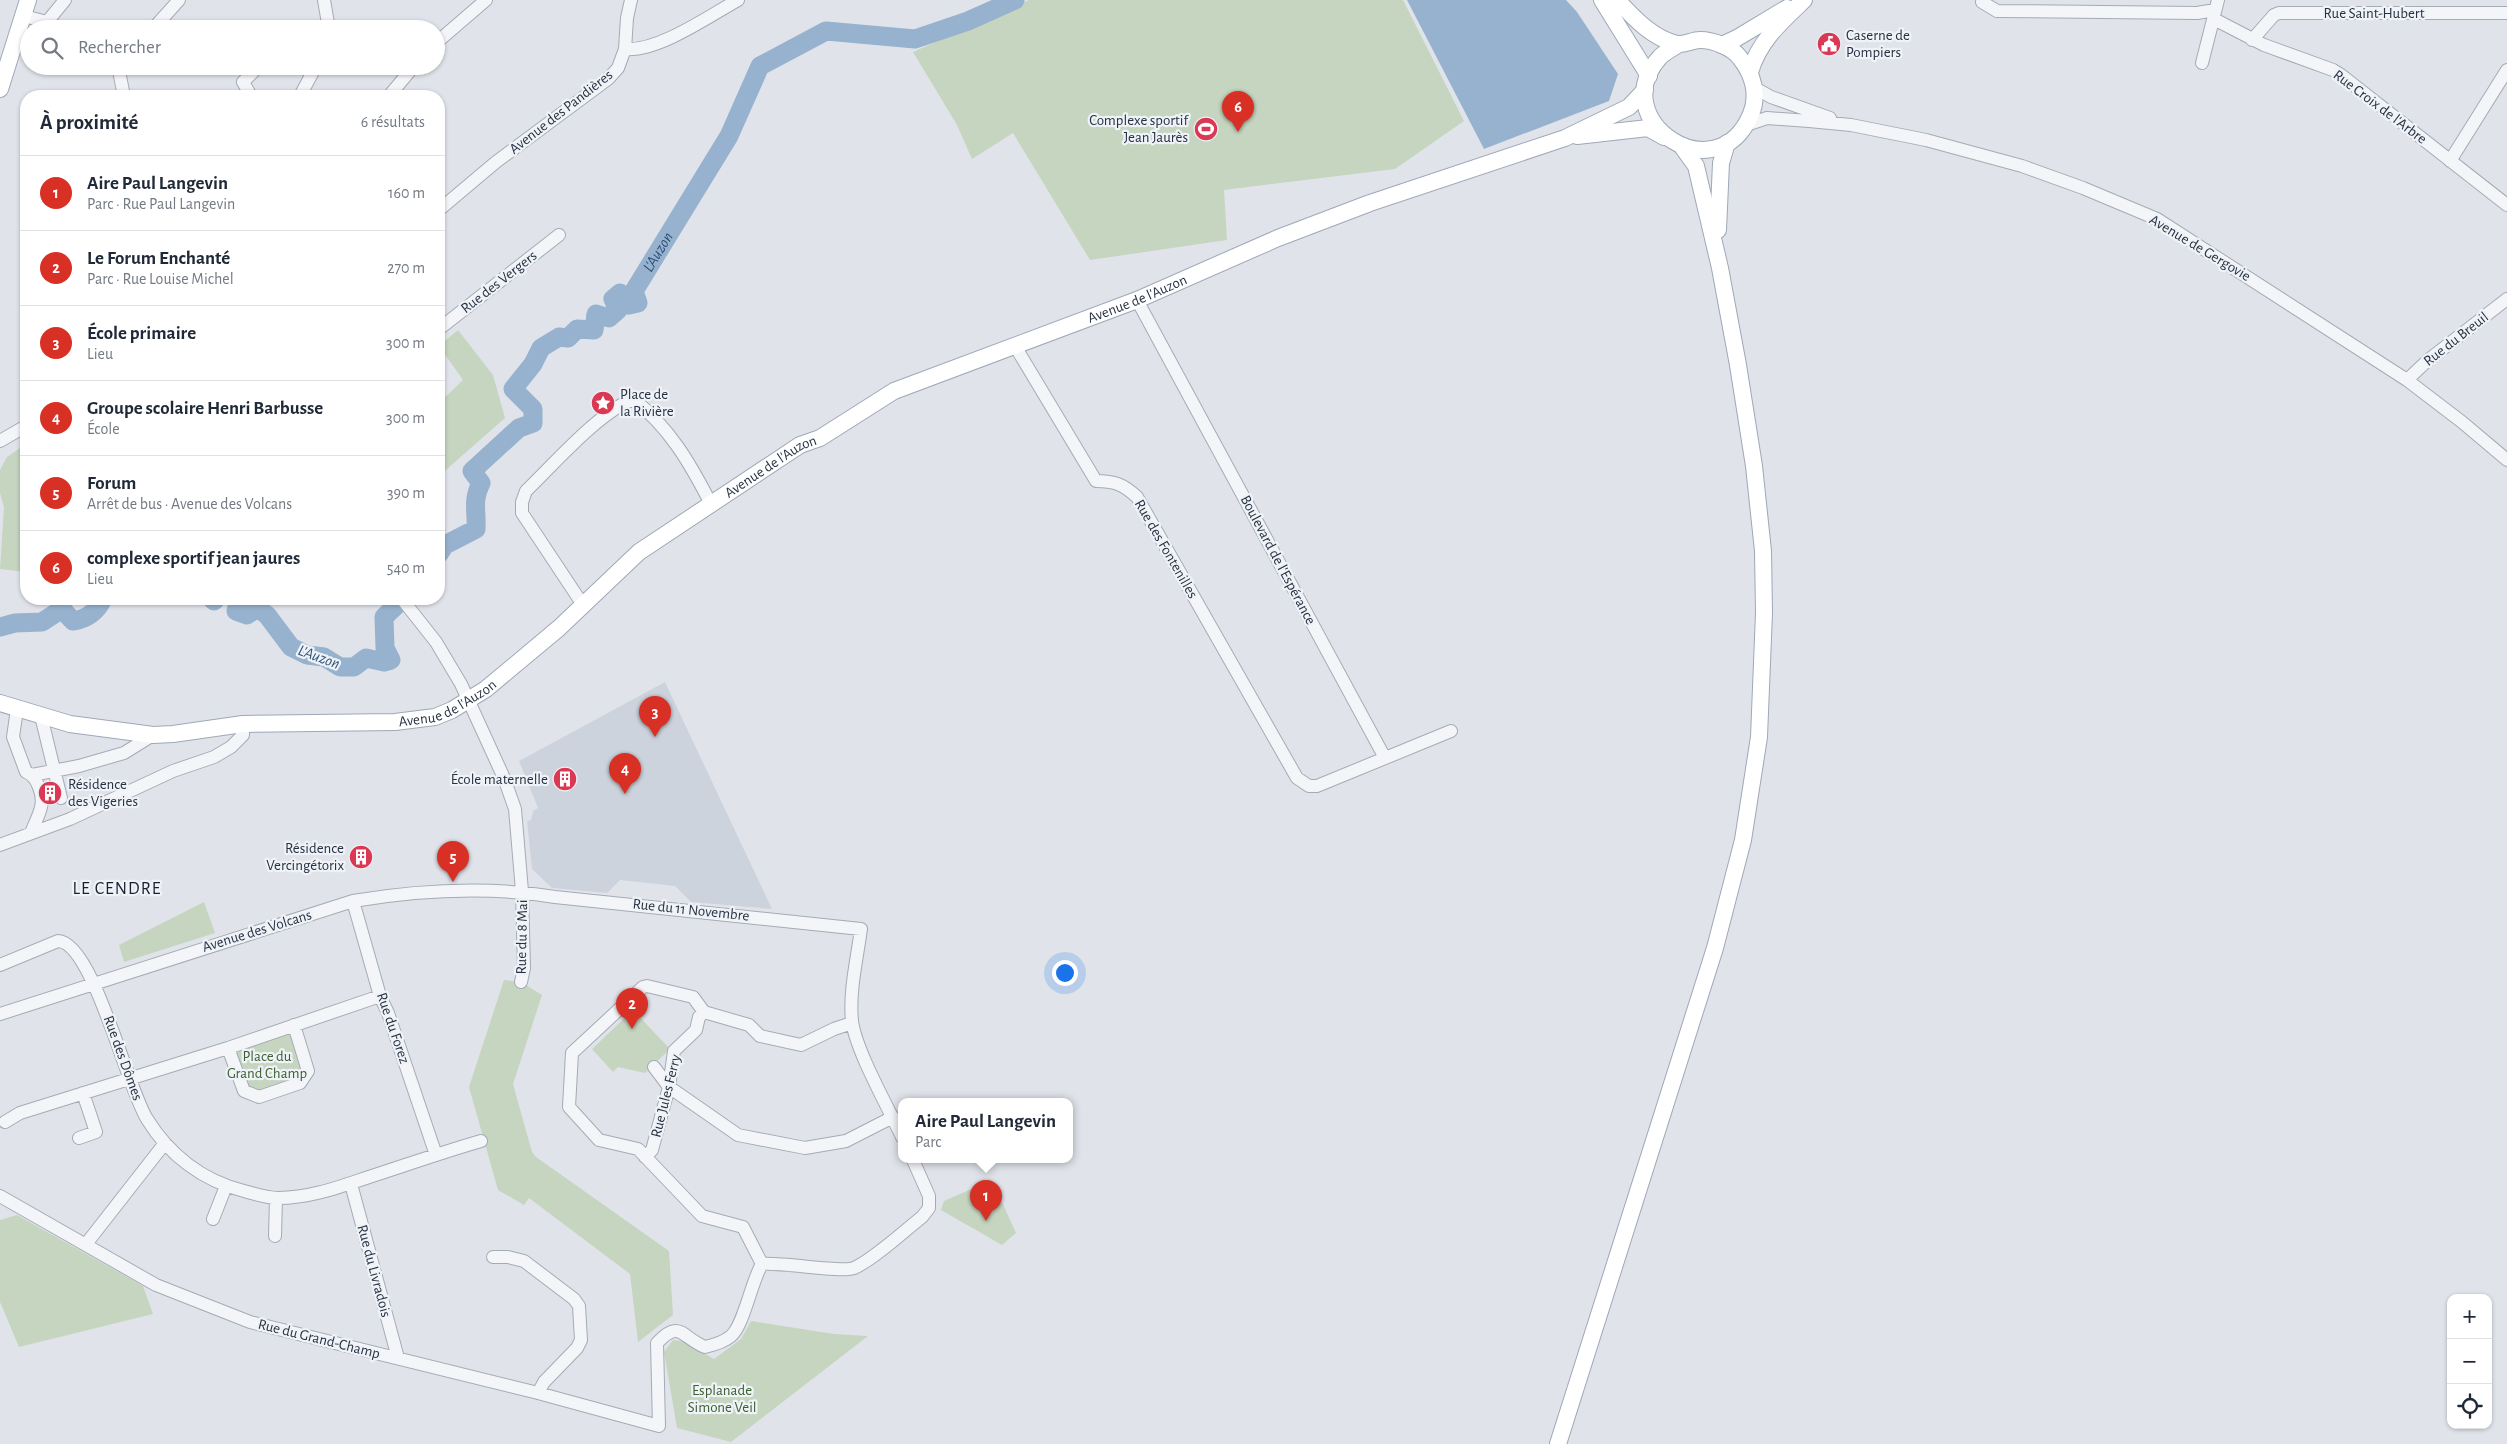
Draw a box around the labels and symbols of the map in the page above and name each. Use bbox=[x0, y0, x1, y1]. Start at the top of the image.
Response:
street label: Rue Saint-Hubert bbox=[2324, 6, 2425, 21]
place label: Caserne de Pompiers bbox=[1846, 28, 1910, 60]
public building icon: Caserne de Pompiers bbox=[1816, 31, 1842, 57]
street label: Avenue des Pandières bbox=[507, 67, 615, 157]
street label: Rue Croix de l'Arbre bbox=[2331, 67, 2430, 147]
pin: 6 bbox=[1222, 91, 1254, 132]
place label: Complexe sportif Jean Jaurès bbox=[1089, 113, 1189, 145]
sports icon: Complexe sportif Jean Jaurès bbox=[1193, 116, 1219, 142]
street label: Avenue de Gergovie bbox=[2147, 212, 2253, 284]
water label: L'Auzon bbox=[640, 229, 676, 274]
street label: Rue des Vergers bbox=[458, 248, 540, 316]
street label: Avenue de l'Auzon bbox=[1085, 272, 1189, 325]
street label: Rue du Breuil bbox=[2421, 309, 2491, 369]
place label: Place de la Rivière bbox=[620, 387, 674, 419]
place icon: Place de la Rivière bbox=[590, 390, 616, 416]
street label: Avenue de l'Auzon bbox=[722, 432, 818, 500]
street label: Boulevard de l'Espérance bbox=[1238, 493, 1318, 627]
street label: Rue des Fontenilles bbox=[1132, 497, 1200, 601]
water label: L'Auzon bbox=[296, 642, 342, 672]
street label: Avenue de l'Auzon bbox=[398, 676, 499, 729]
pin: 3 bbox=[639, 696, 671, 737]
pin: 4 bbox=[609, 753, 641, 794]
building icon: École maternelle bbox=[552, 766, 578, 792]
place label: École maternelle bbox=[451, 770, 548, 787]
place label: Résidence des Vigeries bbox=[68, 777, 138, 809]
building icon: Résidence des Vigeries bbox=[37, 780, 63, 806]
place label: Résidence Vercingétorix bbox=[266, 841, 344, 873]
pin: 5 bbox=[437, 841, 469, 882]
building icon: Résidence Vercingétorix bbox=[348, 844, 374, 870]
district label: LE CENDRE bbox=[73, 880, 161, 898]
street label: Rue du 11 Novembre bbox=[632, 896, 750, 924]
street label: Rue du 8 Mai bbox=[514, 899, 530, 975]
street label: Avenue des Volcans bbox=[201, 907, 313, 955]
your location bbox=[1052, 960, 1078, 986]
pin: 2 bbox=[616, 988, 648, 1029]
street label: Rue du Forez bbox=[374, 991, 412, 1065]
street label: Rue des Dômes bbox=[101, 1014, 145, 1102]
park label: Place du Grand Champ bbox=[227, 1049, 307, 1081]
street label: Rue Jules Ferry bbox=[648, 1052, 684, 1139]
pin: 1 bbox=[970, 1180, 1002, 1221]
street label: Rue du Livradois bbox=[354, 1223, 394, 1319]
street label: Rue du Grand-Champ bbox=[256, 1317, 382, 1361]
park label: Esplanade Simone Veil bbox=[687, 1383, 757, 1415]

